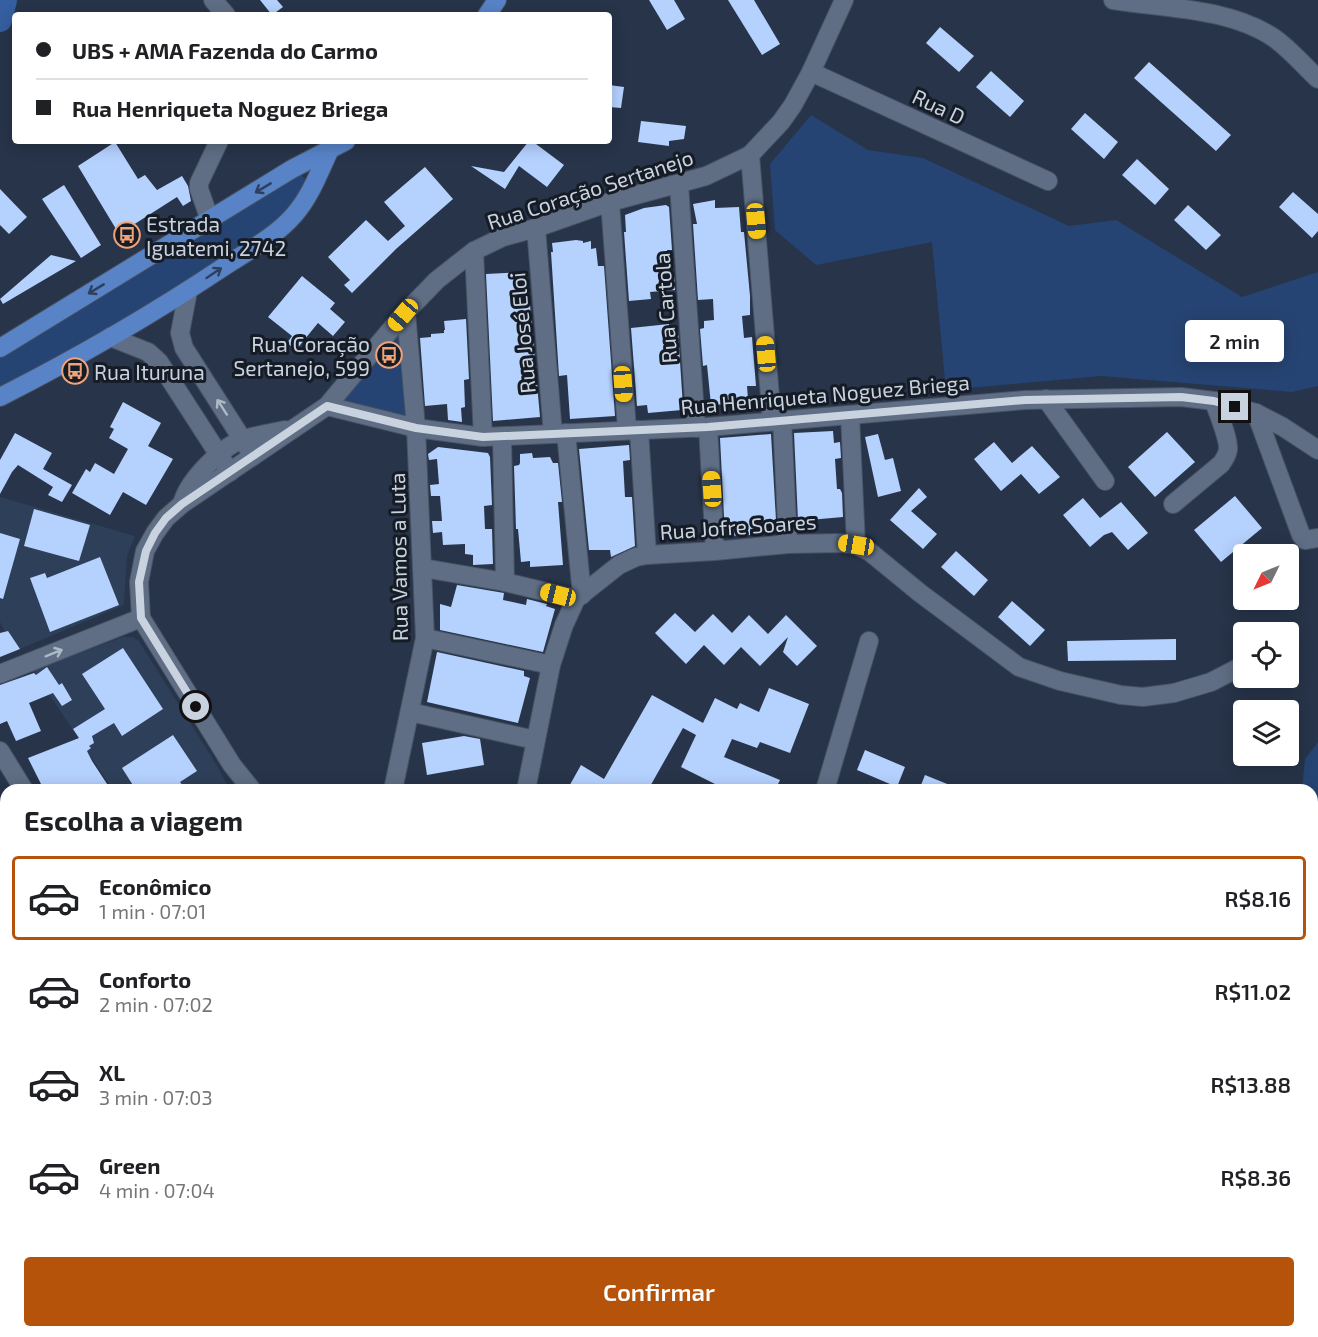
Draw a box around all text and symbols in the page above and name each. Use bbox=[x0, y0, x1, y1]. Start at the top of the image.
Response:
text: UBS + AMA Fazenda do Carmo bbox=[72, 37, 378, 63]
street label: Rua D bbox=[909, 83, 969, 129]
text: Rua Henriqueta Noguez Briega bbox=[72, 95, 388, 121]
street label: Rua Coração Sertanejo bbox=[484, 144, 697, 236]
one-way arrow bbox=[254, 181, 271, 194]
car bbox=[745, 202, 767, 240]
place label: Estrada Iguatemi, 2742 bbox=[146, 211, 286, 260]
bus stop icon: Estrada Iguatemi, 2742 bbox=[112, 220, 142, 250]
street label: Rua Cartola bbox=[649, 252, 681, 364]
one-way arrow bbox=[205, 267, 222, 279]
street label: Rua José Eloi bbox=[504, 271, 540, 395]
one-way arrow bbox=[88, 284, 105, 296]
car bbox=[385, 295, 421, 335]
callout: 2 min bbox=[1186, 320, 1284, 362]
text: 2 min bbox=[1209, 329, 1260, 353]
place label: Rua Coração Sertanejo, 599 bbox=[234, 331, 370, 381]
car bbox=[755, 335, 777, 373]
bus stop icon: Rua Coração Sertanejo, 599 bbox=[374, 340, 404, 370]
bus stop icon: Rua Ituruna bbox=[60, 356, 90, 386]
place label: Rua Ituruna bbox=[94, 359, 205, 384]
car bbox=[613, 365, 633, 403]
street label: Rua Henriqueta Noguez Briega bbox=[680, 369, 970, 419]
route end bbox=[1221, 393, 1248, 420]
one-way arrow bbox=[215, 399, 227, 416]
car bbox=[702, 470, 722, 508]
street label: Rua Vamos a Luta bbox=[384, 473, 412, 641]
street label: Rua Jofre Soares bbox=[659, 508, 817, 544]
car bbox=[837, 533, 875, 557]
north arrow bbox=[1233, 544, 1299, 610]
map controls bbox=[1233, 544, 1299, 766]
car bbox=[538, 582, 578, 608]
button: locate bbox=[1233, 622, 1299, 688]
one-way arrow bbox=[45, 647, 63, 658]
route start bbox=[182, 693, 209, 720]
button: layers bbox=[1233, 700, 1299, 766]
text: Escolha a viagem bbox=[24, 804, 243, 836]
icon: car bbox=[27, 871, 81, 925]
text: Econômico bbox=[99, 873, 211, 899]
text: R$8.16 bbox=[1225, 885, 1291, 911]
text: 1 min · 07:01 bbox=[99, 899, 206, 923]
icon: car bbox=[27, 964, 81, 1018]
text: Conforto bbox=[99, 966, 191, 992]
text: R$11.02 bbox=[1215, 978, 1291, 1004]
text: 2 min · 07:02 bbox=[99, 992, 213, 1016]
icon: car bbox=[27, 1057, 81, 1111]
text: XL bbox=[99, 1059, 125, 1085]
text: R$13.88 bbox=[1211, 1071, 1291, 1097]
text: 3 min · 07:03 bbox=[99, 1085, 213, 1109]
icon: car bbox=[27, 1150, 81, 1204]
text: Green bbox=[99, 1152, 161, 1178]
text: R$8.36 bbox=[1220, 1164, 1291, 1190]
text: 4 min · 07:04 bbox=[99, 1178, 215, 1202]
button: Confirmar bbox=[24, 1257, 1294, 1326]

